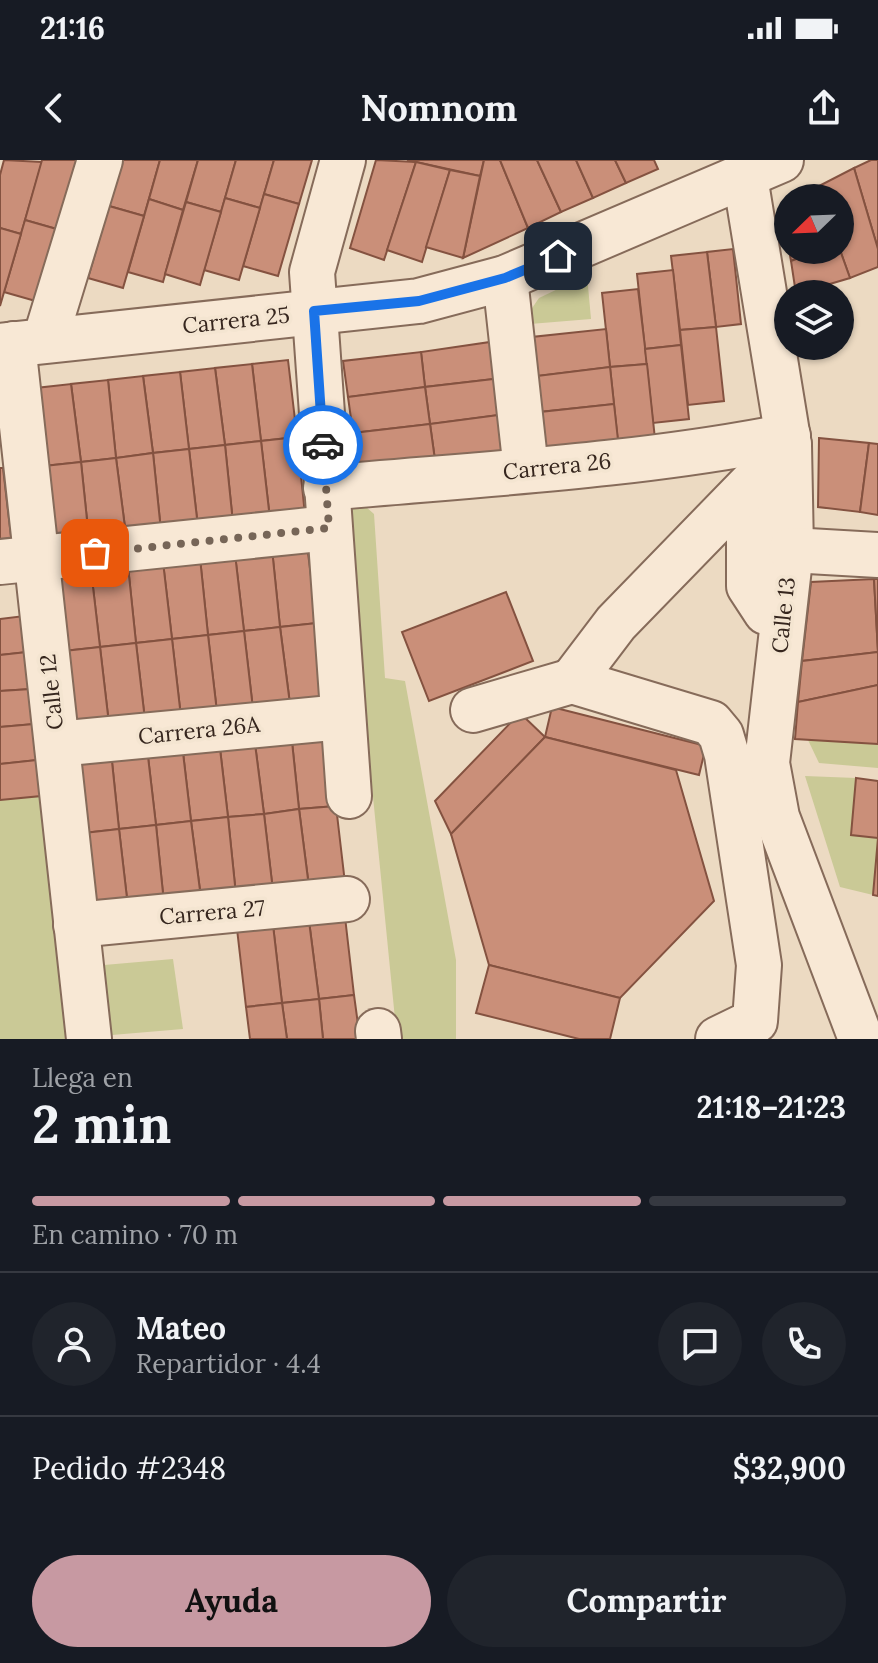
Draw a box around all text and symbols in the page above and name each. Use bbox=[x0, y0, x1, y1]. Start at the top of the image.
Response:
text: 21:16 bbox=[40, 9, 105, 47]
text: Nomnom bbox=[361, 85, 517, 131]
icon: back bbox=[32, 86, 76, 130]
icon: share bbox=[802, 86, 846, 130]
north arrow bbox=[774, 184, 854, 264]
map controls bbox=[774, 184, 854, 360]
pin bbox=[524, 222, 592, 290]
icon: home bbox=[536, 234, 580, 278]
button: layers bbox=[774, 280, 854, 360]
street label: Carrera 25 bbox=[181, 300, 291, 340]
courier bbox=[283, 405, 363, 485]
icon: car bbox=[301, 423, 345, 467]
street label: Carrera 26 bbox=[502, 446, 612, 486]
pin bbox=[61, 519, 129, 587]
icon: bag bbox=[73, 531, 117, 575]
street label: Calle 13 bbox=[765, 575, 801, 655]
street label: Calle 12 bbox=[33, 653, 69, 731]
street label: Carrera 26A bbox=[137, 710, 263, 750]
street label: Carrera 27 bbox=[158, 893, 266, 931]
text: Llega en bbox=[32, 1061, 133, 1094]
text: 21:18–21:23 bbox=[697, 1088, 846, 1126]
text: 2 min bbox=[32, 1091, 171, 1157]
text: En camino · 70 m bbox=[32, 1218, 238, 1251]
button: person bbox=[32, 1302, 116, 1386]
button: chat bbox=[658, 1302, 742, 1386]
button: phone bbox=[762, 1302, 846, 1386]
text: Mateo bbox=[136, 1309, 226, 1347]
text: Repartidor · 4.4 bbox=[136, 1347, 321, 1380]
text: Pedido #2348 bbox=[32, 1449, 226, 1487]
text: $32,900 bbox=[733, 1449, 846, 1487]
button: Ayuda bbox=[32, 1555, 431, 1647]
button: Compartir bbox=[447, 1555, 846, 1647]

